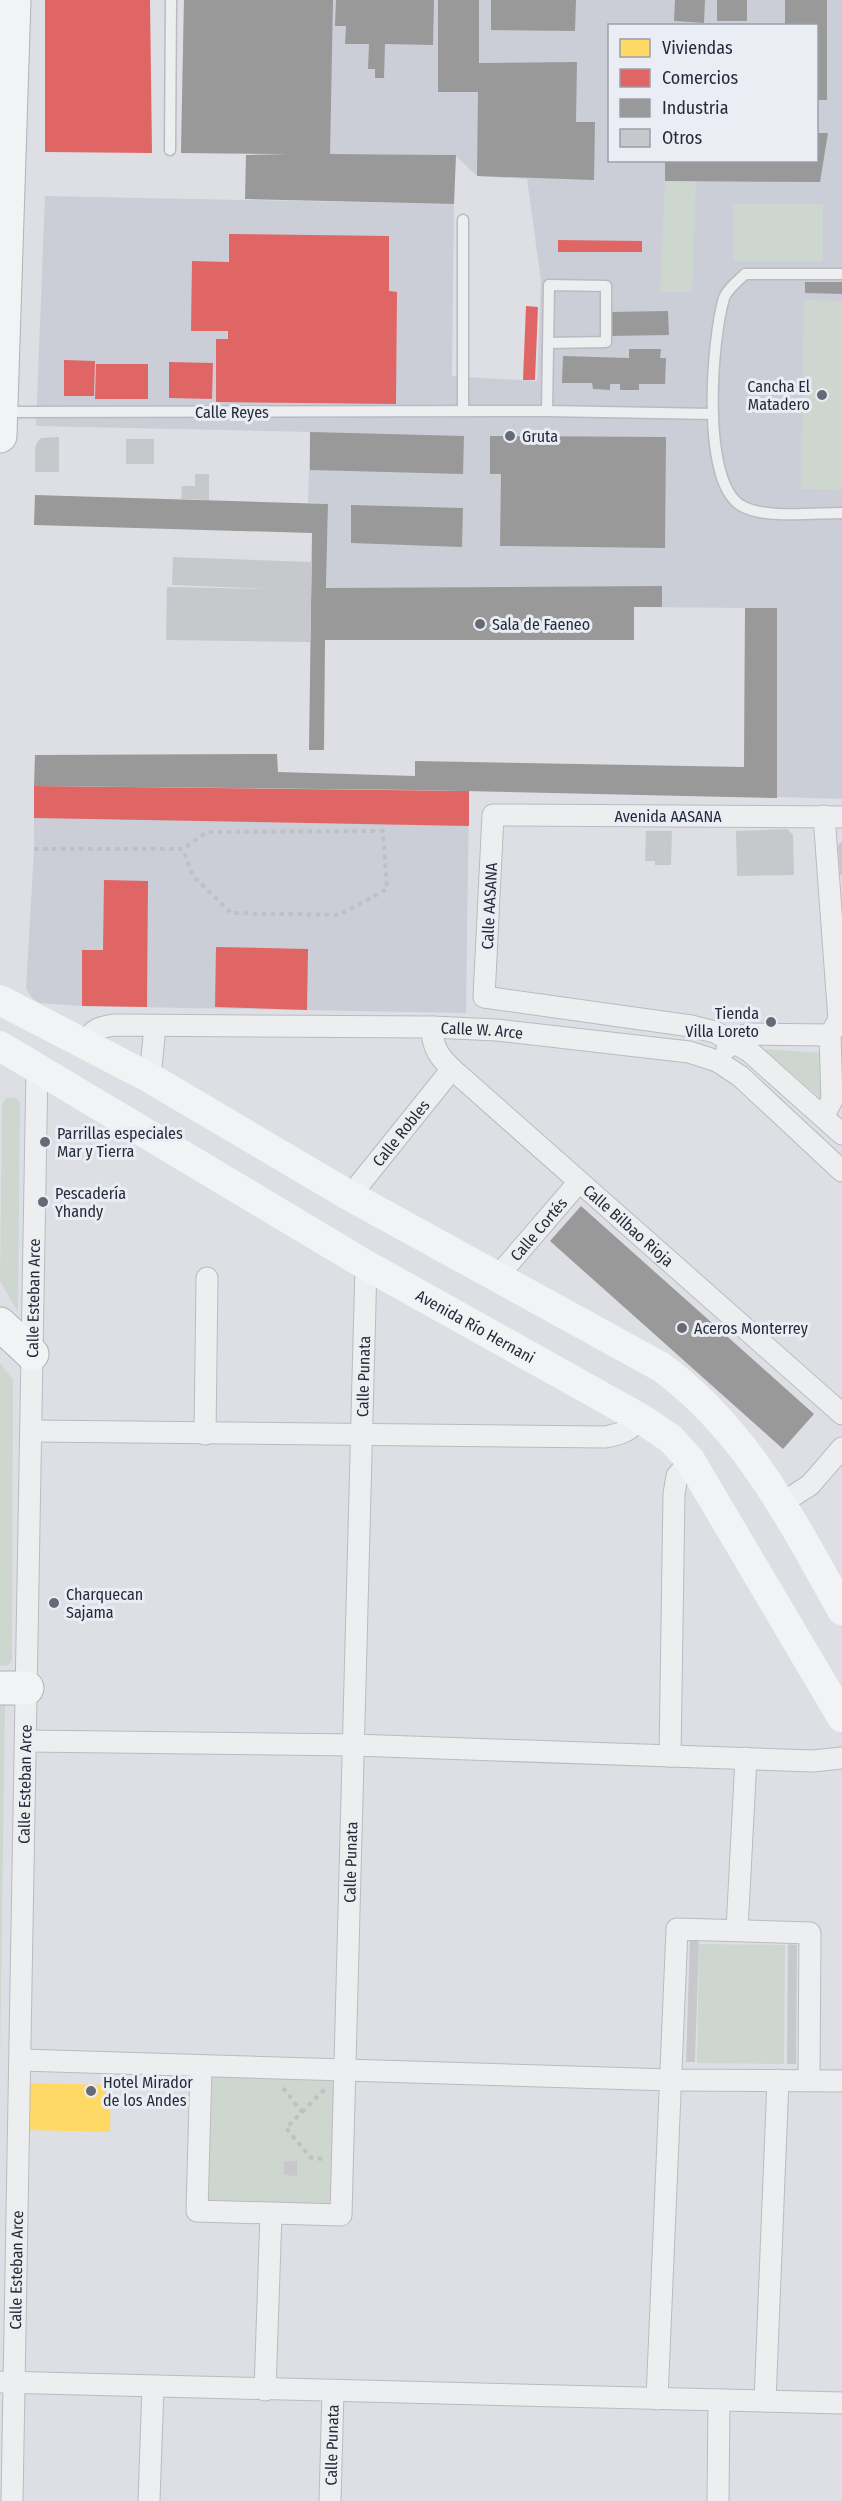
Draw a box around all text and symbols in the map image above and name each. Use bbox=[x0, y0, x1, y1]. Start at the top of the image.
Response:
legend bbox=[608, 24, 818, 162]
text: Viviendas bbox=[662, 37, 733, 59]
text: Comercios bbox=[662, 67, 738, 89]
text: Industria bbox=[662, 97, 729, 119]
text: Otros bbox=[662, 127, 702, 149]
place label: Cancha El Matadero bbox=[747, 377, 810, 414]
marker: Cancha El Matadero bbox=[815, 388, 829, 402]
street label: Calle Reyes bbox=[195, 403, 269, 422]
place label: Gruta bbox=[522, 427, 558, 446]
marker: Gruta bbox=[503, 429, 517, 443]
place label: Sala de Faeneo bbox=[492, 615, 590, 634]
marker: Sala de Faeneo bbox=[473, 617, 487, 631]
street label: Avenida AASANA bbox=[614, 807, 722, 826]
street label: Calle AASANA bbox=[478, 862, 501, 950]
place label: Tienda Villa Loreto bbox=[685, 1004, 759, 1041]
marker: Tienda Villa Loreto bbox=[764, 1015, 778, 1029]
street label: Calle W. Arce bbox=[440, 1018, 524, 1043]
street label: Calle Robles bbox=[369, 1096, 434, 1170]
place label: Parrillas especiales Mar y Tierra bbox=[57, 1124, 183, 1161]
marker: Parrillas especiales Mar y Tierra bbox=[38, 1135, 52, 1149]
street label: Calle Bilbao Rioja bbox=[579, 1181, 678, 1271]
place label: Pescadería Yhandy bbox=[55, 1184, 126, 1221]
street label: Calle Cortés bbox=[506, 1194, 571, 1265]
marker: Pescadería Yhandy bbox=[36, 1195, 50, 1209]
street label: Calle Esteban Arce bbox=[23, 1238, 44, 1358]
street label: Avenida Río Hernani bbox=[413, 1286, 538, 1367]
place label: Aceros Monterrey bbox=[694, 1319, 809, 1338]
marker: Aceros Monterrey bbox=[675, 1321, 689, 1335]
street label: Calle Punata bbox=[353, 1335, 374, 1417]
place label: Charquecan Sajama bbox=[66, 1585, 143, 1622]
marker: Charquecan Sajama bbox=[47, 1596, 61, 1610]
street label: Calle Esteban Arce bbox=[14, 1724, 36, 1844]
street label: Calle Punata bbox=[340, 1821, 361, 1903]
place label: Hotel Mirador de los Andes bbox=[103, 2073, 193, 2110]
marker: Hotel Mirador de los Andes bbox=[84, 2084, 98, 2098]
street label: Calle Esteban Arce bbox=[6, 2210, 27, 2330]
street label: Calle Punata bbox=[321, 2404, 343, 2486]

